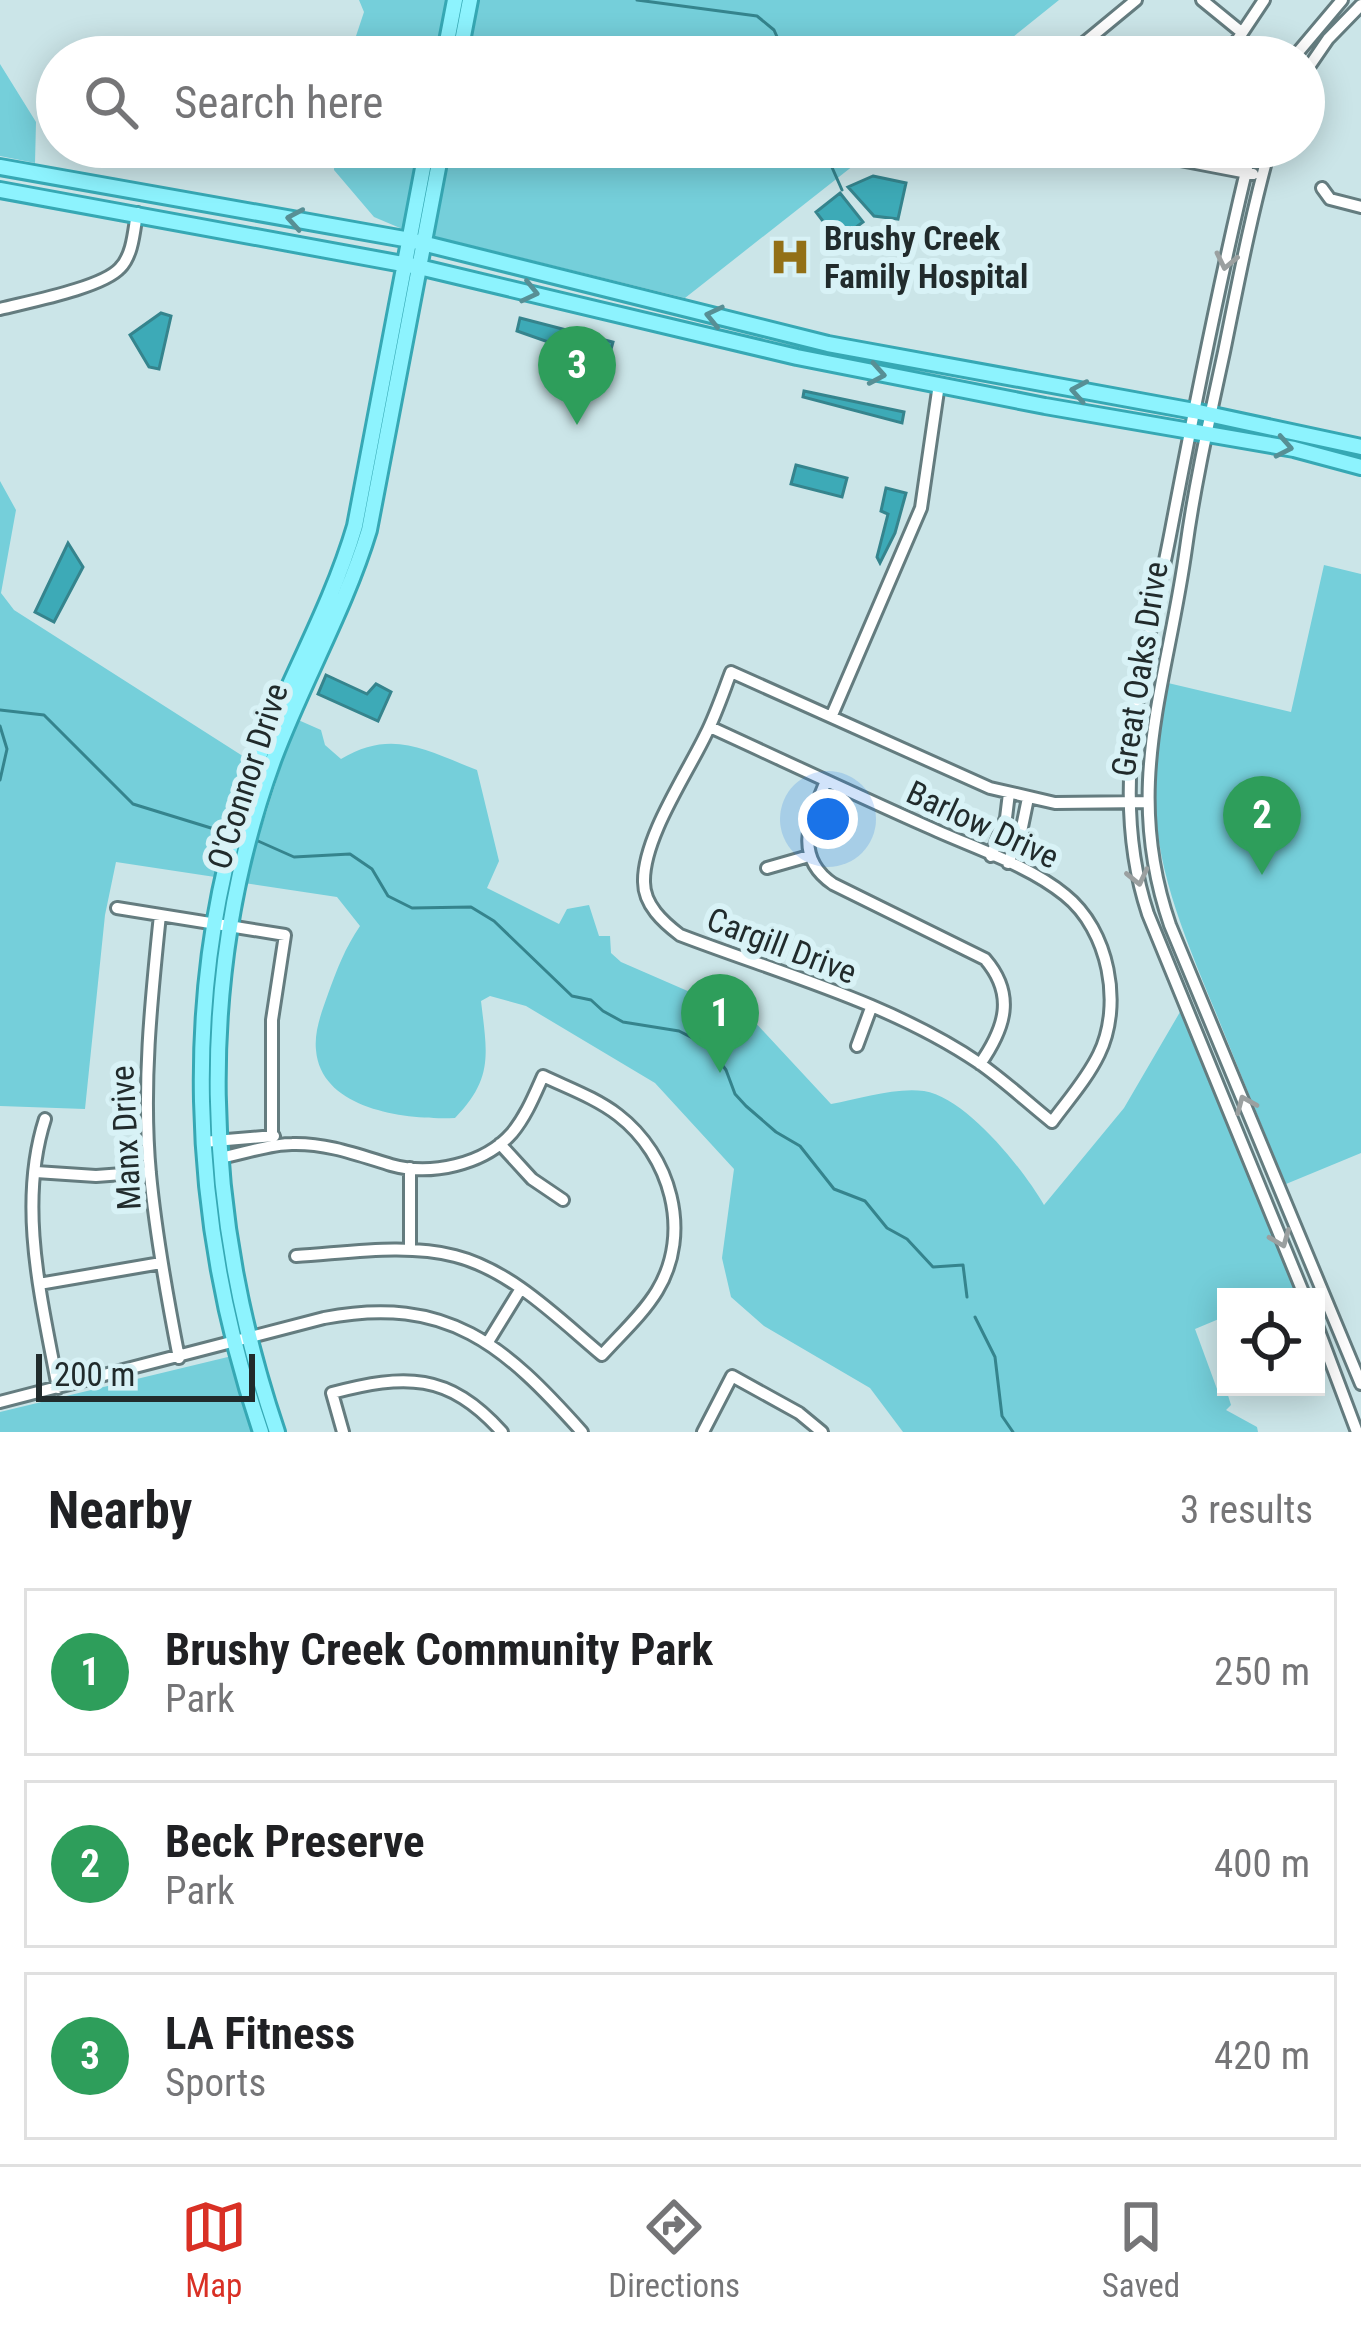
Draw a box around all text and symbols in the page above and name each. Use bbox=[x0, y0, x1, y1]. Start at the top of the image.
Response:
search box bbox=[36, 36, 1325, 168]
icon: search bbox=[78, 69, 144, 135]
text: Search here bbox=[174, 76, 383, 129]
one-way arrow bbox=[285, 208, 305, 233]
place label: Brushy Creek Family Hospital bbox=[824, 219, 1028, 296]
hospital icon: Brushy Creek Family Hospital bbox=[767, 234, 813, 280]
one-way arrow bbox=[1214, 251, 1239, 271]
one-way arrow bbox=[520, 278, 540, 303]
one-way arrow bbox=[705, 304, 725, 329]
pin: 3 bbox=[538, 326, 616, 425]
one-way arrow bbox=[867, 360, 887, 385]
one-way arrow bbox=[1069, 380, 1089, 405]
one-way arrow bbox=[1273, 434, 1293, 459]
street label: Great Oaks Drive bbox=[1103, 559, 1176, 779]
street label: O'Connor Drive bbox=[199, 678, 296, 874]
street label: Barlow Drive bbox=[901, 772, 1065, 877]
pin: 2 bbox=[1223, 776, 1301, 875]
your location bbox=[798, 789, 858, 849]
one-way arrow bbox=[1124, 866, 1149, 886]
street label: Cargill Drive bbox=[702, 899, 862, 992]
pin: 1 bbox=[681, 974, 759, 1073]
street label: Manx Drive bbox=[102, 1065, 149, 1211]
one-way arrow bbox=[1235, 1095, 1259, 1116]
one-way arrow bbox=[1267, 1228, 1291, 1249]
map controls bbox=[1217, 1288, 1325, 1396]
button: locate bbox=[1217, 1288, 1325, 1396]
scale bar bbox=[36, 1348, 255, 1401]
text: 200 m bbox=[54, 1355, 135, 1394]
text: Nearby bbox=[48, 1481, 192, 1540]
text: 3 results bbox=[1180, 1487, 1313, 1533]
text: Brushy Creek Community Park bbox=[165, 1623, 713, 1676]
text: 1 bbox=[80, 1649, 100, 1695]
text: 250 m bbox=[1214, 1649, 1310, 1695]
text: Park bbox=[165, 1676, 235, 1722]
text: Beck Preserve bbox=[165, 1815, 425, 1868]
text: 2 bbox=[80, 1841, 100, 1887]
text: 400 m bbox=[1214, 1841, 1310, 1887]
text: Park bbox=[165, 1868, 235, 1914]
text: LA Fitness bbox=[165, 2007, 355, 2060]
text: 3 bbox=[80, 2033, 100, 2079]
text: 420 m bbox=[1214, 2033, 1310, 2079]
text: Sports bbox=[165, 2060, 266, 2106]
tab: Map bbox=[181, 2194, 247, 2305]
tab: Directions bbox=[608, 2194, 740, 2305]
tab: Saved bbox=[1102, 2194, 1180, 2305]

